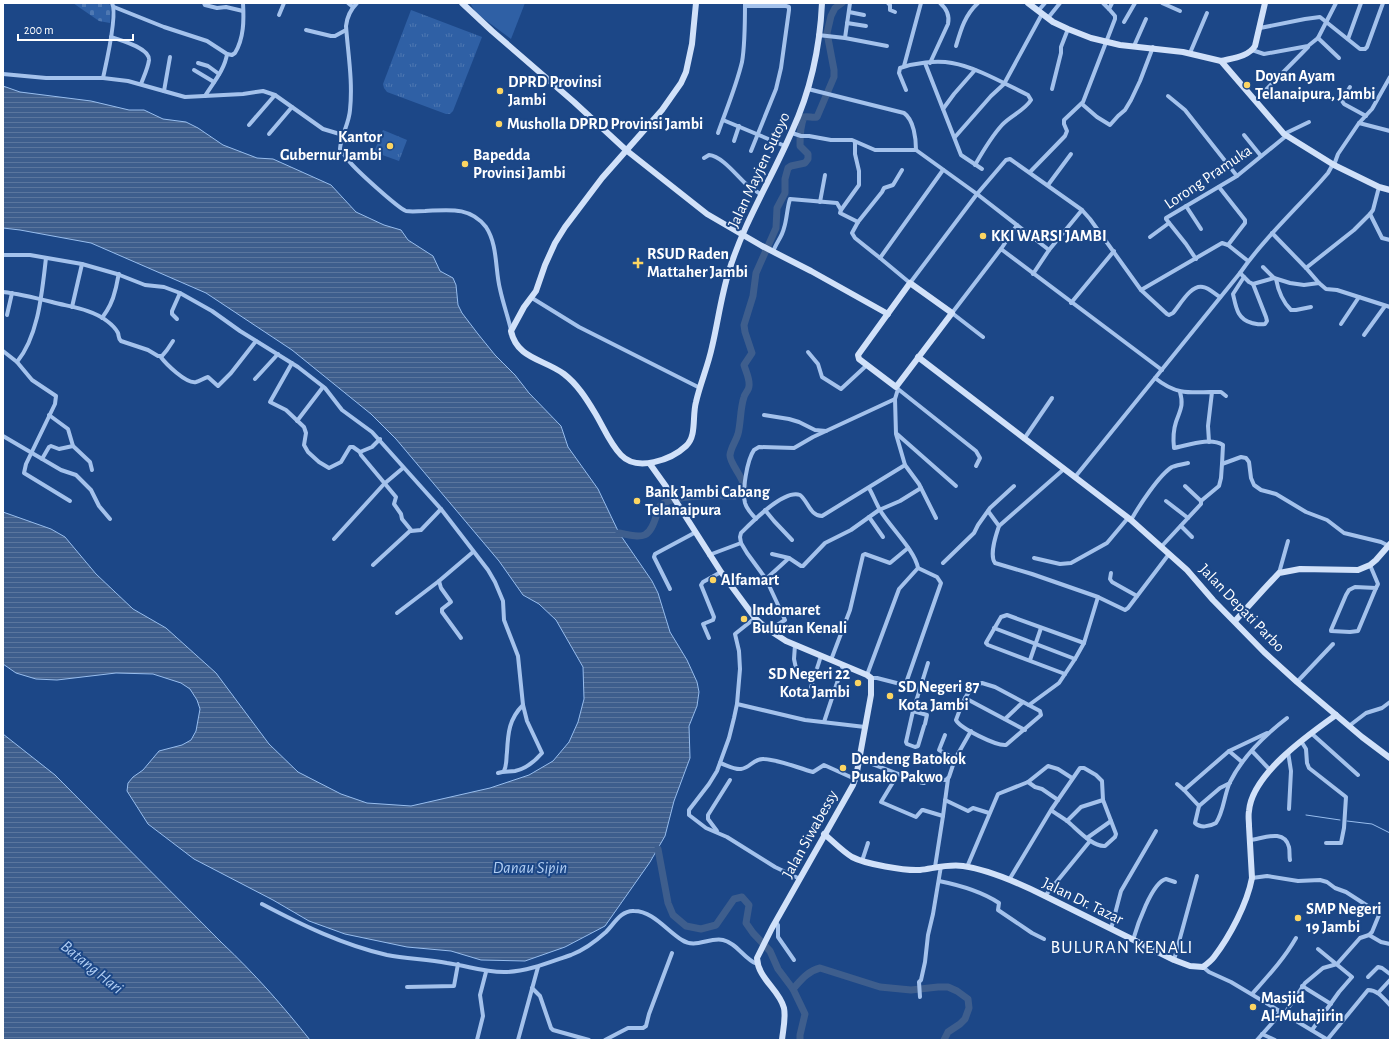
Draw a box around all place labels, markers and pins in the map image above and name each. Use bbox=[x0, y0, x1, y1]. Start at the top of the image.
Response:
place label: Doyan Ayam Telanaipura, Jambi bbox=[1255, 68, 1376, 102]
place label: DPRD Provinsi Jambi bbox=[508, 74, 602, 108]
marker: Doyan Ayam Telanaipura, Jambi bbox=[1242, 80, 1252, 90]
marker: DPRD Provinsi Jambi bbox=[495, 86, 505, 96]
place label: Musholla DPRD Provinsi Jambi bbox=[507, 116, 703, 132]
marker: Musholla DPRD Provinsi Jambi bbox=[494, 119, 504, 129]
place label: Kantor Gubernur Jambi bbox=[280, 129, 382, 163]
marker: Kantor Gubernur Jambi bbox=[385, 141, 395, 151]
place label: Bapedda Provinsi Jambi bbox=[473, 147, 566, 181]
marker: Bapedda Provinsi Jambi bbox=[460, 159, 470, 169]
place label: KKI WARSI JAMBI bbox=[991, 228, 1107, 244]
marker: KKI WARSI JAMBI bbox=[978, 231, 988, 241]
place label: RSUD Raden Mattaher Jambi bbox=[647, 246, 748, 280]
marker: RSUD Raden Mattaher Jambi bbox=[632, 257, 644, 269]
place label: Bank Jambi Cabang Telanaipura bbox=[645, 484, 771, 518]
marker: Bank Jambi Cabang Telanaipura bbox=[632, 496, 642, 506]
place label: Alfamart bbox=[721, 572, 780, 588]
marker: Alfamart bbox=[708, 575, 718, 585]
place label: Indomaret Buluran Kenali bbox=[752, 602, 847, 636]
marker: Indomaret Buluran Kenali bbox=[739, 614, 749, 624]
place label: SD Negeri 22 Kota Jambi bbox=[768, 666, 850, 700]
marker: SD Negeri 22 Kota Jambi bbox=[853, 678, 863, 688]
place label: SD Negeri 87 Kota Jambi bbox=[898, 679, 980, 713]
marker: SD Negeri 87 Kota Jambi bbox=[885, 691, 895, 701]
place label: Dendeng Batokok Pusako Pakwo bbox=[851, 751, 966, 785]
marker: Dendeng Batokok Pusako Pakwo bbox=[838, 763, 848, 773]
place label: SMP Negeri 19 Jambi bbox=[1306, 901, 1381, 935]
marker: SMP Negeri 19 Jambi bbox=[1293, 913, 1303, 923]
place label: Masjid Al-Muhajirin bbox=[1261, 990, 1343, 1025]
marker: Masjid Al-Muhajirin bbox=[1248, 1002, 1258, 1012]

